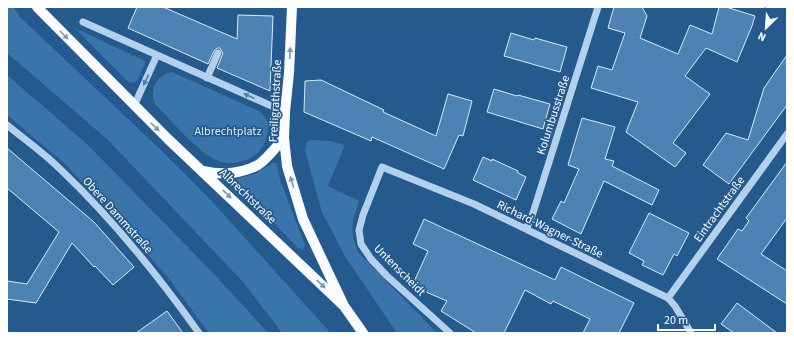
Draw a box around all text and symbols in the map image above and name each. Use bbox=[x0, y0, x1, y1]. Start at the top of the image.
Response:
north arrow bbox=[746, 8, 786, 48]
text: N bbox=[755, 28, 768, 45]
one-way arrow bbox=[59, 30, 69, 40]
one-way arrow bbox=[287, 46, 293, 59]
street label: Freiligrathstraße bbox=[265, 59, 286, 143]
street label: Kolumbusstraße bbox=[533, 73, 574, 157]
one-way arrow bbox=[142, 75, 148, 87]
one-way arrow bbox=[243, 93, 255, 99]
one-way arrow bbox=[150, 122, 160, 132]
park label: Albrechtplatz bbox=[194, 123, 262, 140]
street label: Albrechtstraße bbox=[215, 165, 280, 228]
street label: Obere Dammstraße bbox=[79, 173, 157, 257]
street label: Eintrachtstraße bbox=[690, 173, 749, 246]
one-way arrow bbox=[289, 176, 295, 188]
one-way arrow bbox=[222, 189, 232, 199]
street label: Richard-Wagner-Straße bbox=[494, 196, 606, 263]
street label: Untenscheidt bbox=[370, 241, 429, 300]
one-way arrow bbox=[316, 279, 326, 289]
scale bar bbox=[658, 306, 715, 332]
text: 20 m bbox=[664, 312, 688, 329]

